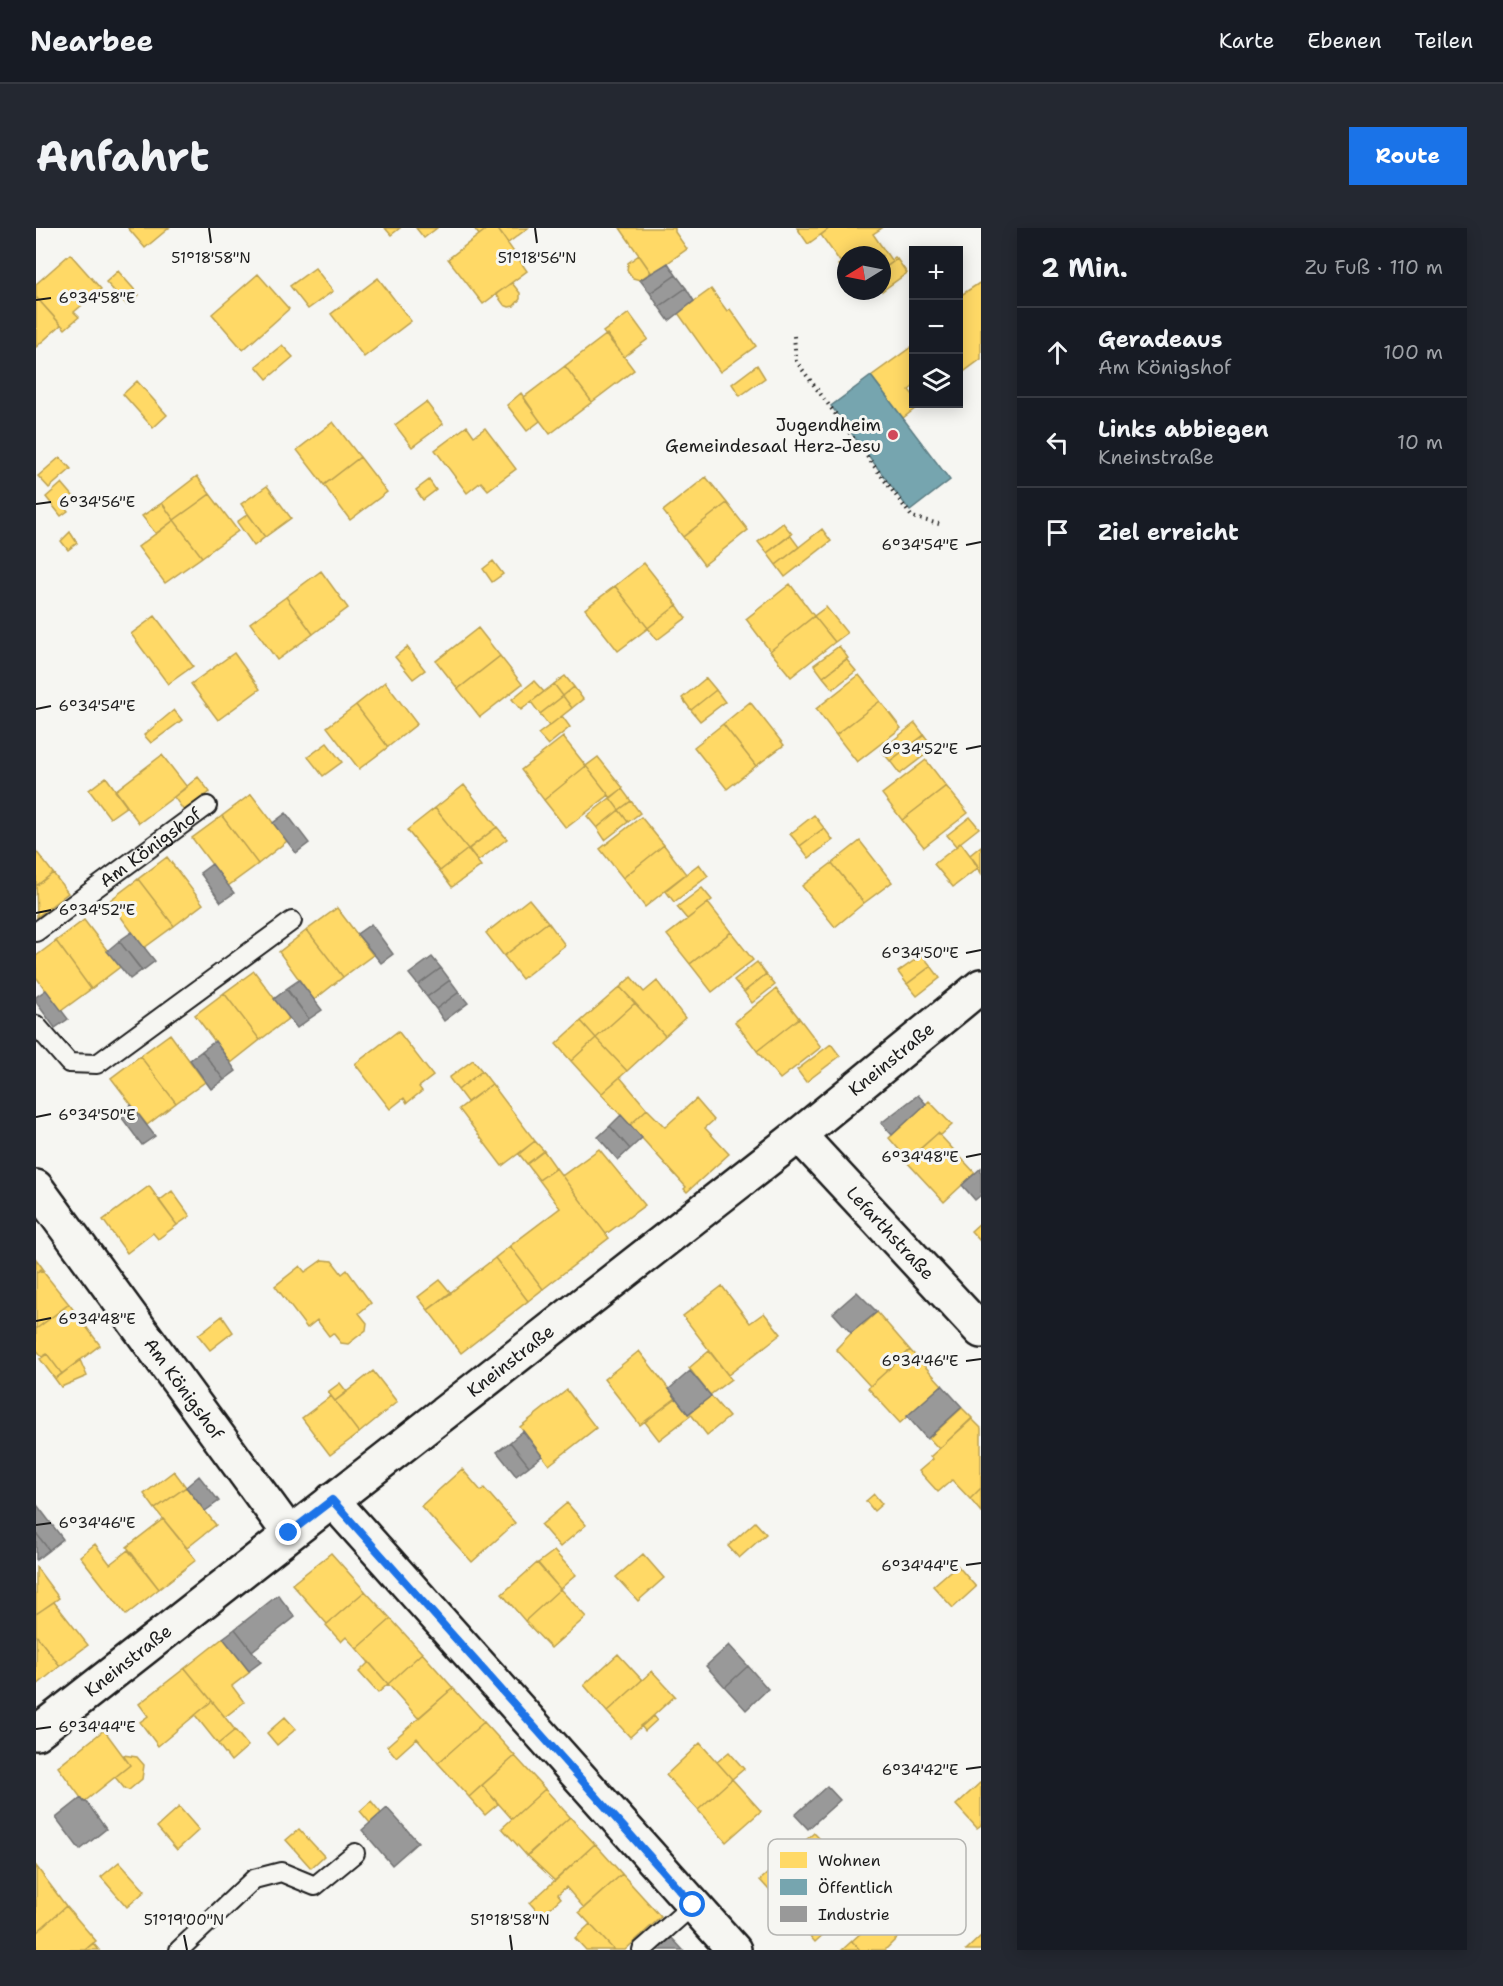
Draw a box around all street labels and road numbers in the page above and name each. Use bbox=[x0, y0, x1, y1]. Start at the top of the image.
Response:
street label: Am Königshof bbox=[95, 802, 206, 893]
street label: Kneinstraße bbox=[843, 1017, 940, 1102]
street label: Lefarthstraße bbox=[841, 1181, 940, 1285]
street label: Kneinstraße bbox=[462, 1319, 559, 1403]
street label: Am Königshof bbox=[138, 1333, 229, 1445]
street label: Kneinstraße bbox=[80, 1619, 177, 1703]

